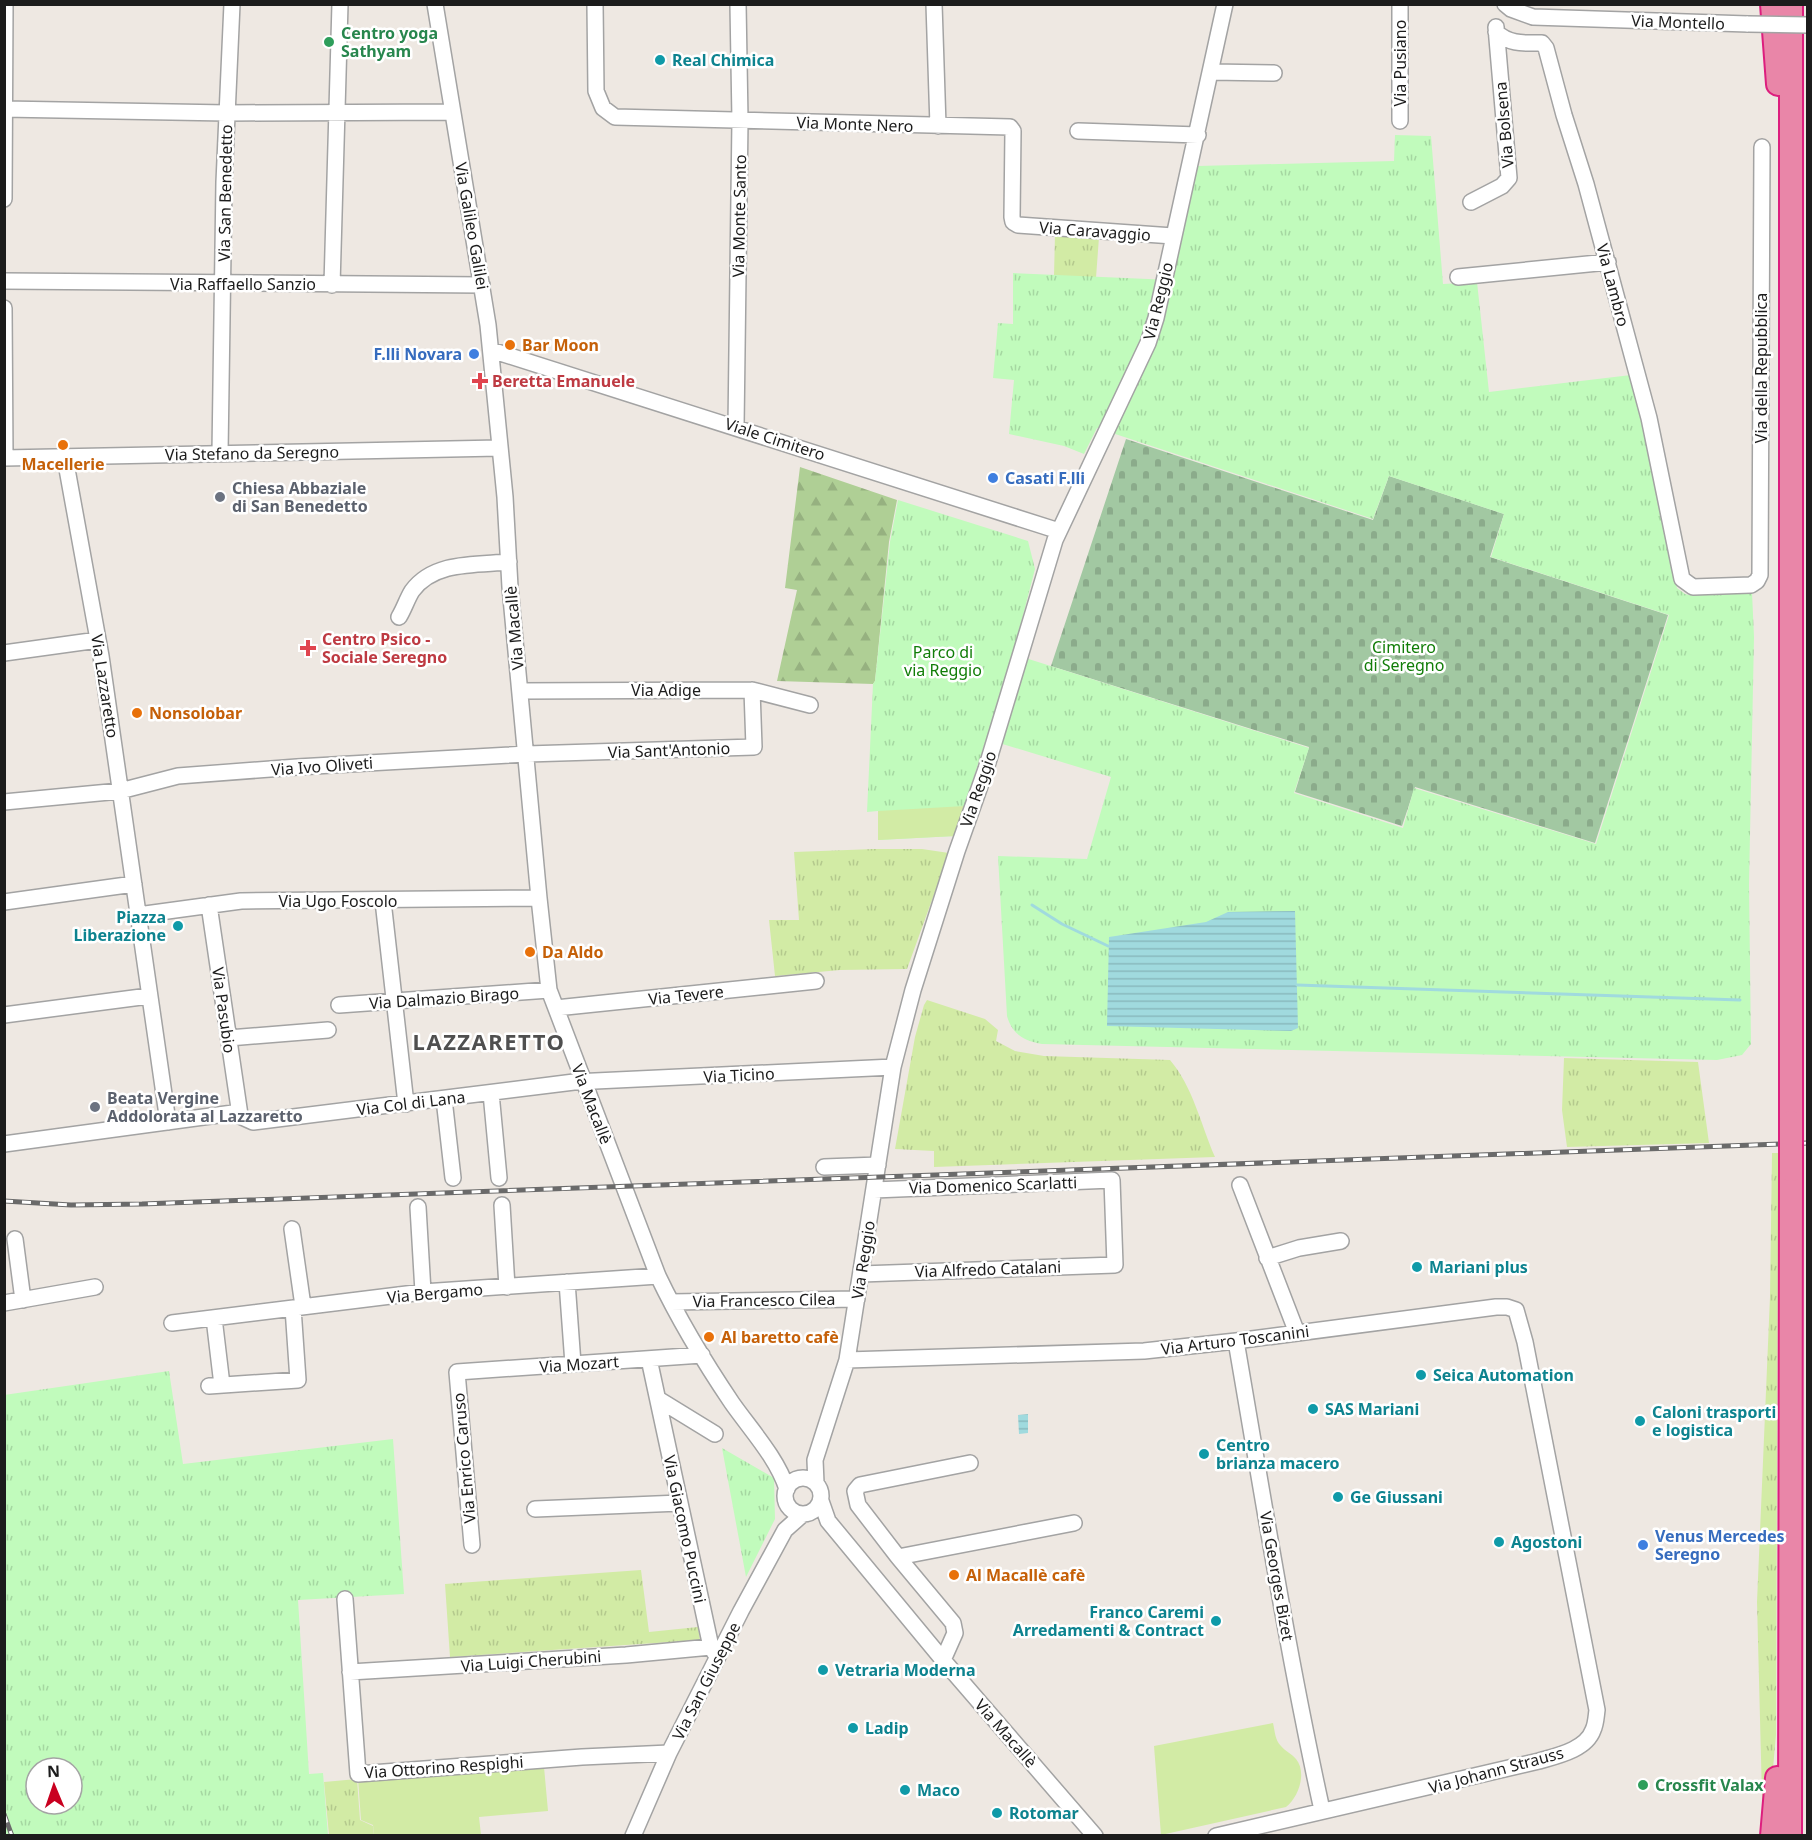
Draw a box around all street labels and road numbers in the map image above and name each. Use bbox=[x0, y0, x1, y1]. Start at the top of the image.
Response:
street label: Via Montello bbox=[1631, 9, 1725, 35]
street label: Via Pusiano bbox=[1389, 20, 1411, 106]
street label: Via Bolsena bbox=[1489, 81, 1519, 169]
street label: Via Monte Nero bbox=[796, 111, 914, 137]
street label: Via San Benedetto bbox=[213, 124, 237, 262]
street label: Via Monte Santo bbox=[727, 154, 751, 278]
street label: Via Galileo Galilei bbox=[450, 161, 494, 291]
street label: Via Caravaggio bbox=[1038, 216, 1152, 246]
street label: Via Lambro bbox=[1591, 241, 1635, 329]
street label: Via Reggio bbox=[1138, 260, 1178, 342]
street label: Via Raffaello Sanzio bbox=[170, 273, 316, 295]
street label: Via della Repubblica bbox=[1750, 293, 1772, 443]
street label: Viale Cimitero bbox=[722, 412, 828, 466]
street label: Via Stefano da Seregno bbox=[165, 440, 339, 466]
street label: Via Macallè bbox=[499, 585, 529, 671]
street label: Via Lazzaretto bbox=[86, 633, 124, 739]
street label: Via Adige bbox=[631, 679, 701, 701]
street label: Via Sant'Antonio bbox=[607, 737, 731, 763]
street label: Via Reggio bbox=[955, 748, 1001, 830]
street label: Via Ivo Oliveti bbox=[270, 751, 374, 781]
street label: Via Ugo Foscolo bbox=[278, 890, 398, 912]
street label: Via Pasubio bbox=[207, 966, 241, 1054]
street label: Via Tevere bbox=[647, 980, 725, 1010]
street label: Via Dalmazio Birago bbox=[368, 982, 520, 1014]
street label: Via Macallè bbox=[567, 1061, 617, 1147]
street label: Via Ticino bbox=[703, 1062, 775, 1088]
street label: Via Col di Lana bbox=[355, 1085, 467, 1121]
street label: Via Domenico Scarlatti bbox=[908, 1171, 1078, 1199]
street label: Via Reggio bbox=[846, 1219, 880, 1301]
street label: Via Alfredo Catalani bbox=[914, 1255, 1062, 1283]
street label: Via Bergamo bbox=[386, 1278, 484, 1308]
street label: Via Francesco Cilea bbox=[693, 1288, 835, 1312]
street label: Via Arturo Toscanini bbox=[1160, 1320, 1310, 1360]
street label: Via Mozart bbox=[538, 1350, 620, 1378]
street label: Via Enrico Caruso bbox=[447, 1392, 481, 1524]
street label: Via Giacomo Puccini bbox=[659, 1453, 711, 1605]
street label: Via Georges Bizet bbox=[1255, 1509, 1299, 1643]
street label: Via San Giuseppe bbox=[667, 1618, 745, 1744]
street label: Via Luigi Cherubini bbox=[460, 1645, 602, 1677]
street label: Via Macallè bbox=[970, 1694, 1042, 1772]
street label: Via Johann Strauss bbox=[1426, 1741, 1566, 1799]
street label: Via Ottorino Respighi bbox=[364, 1750, 524, 1784]

